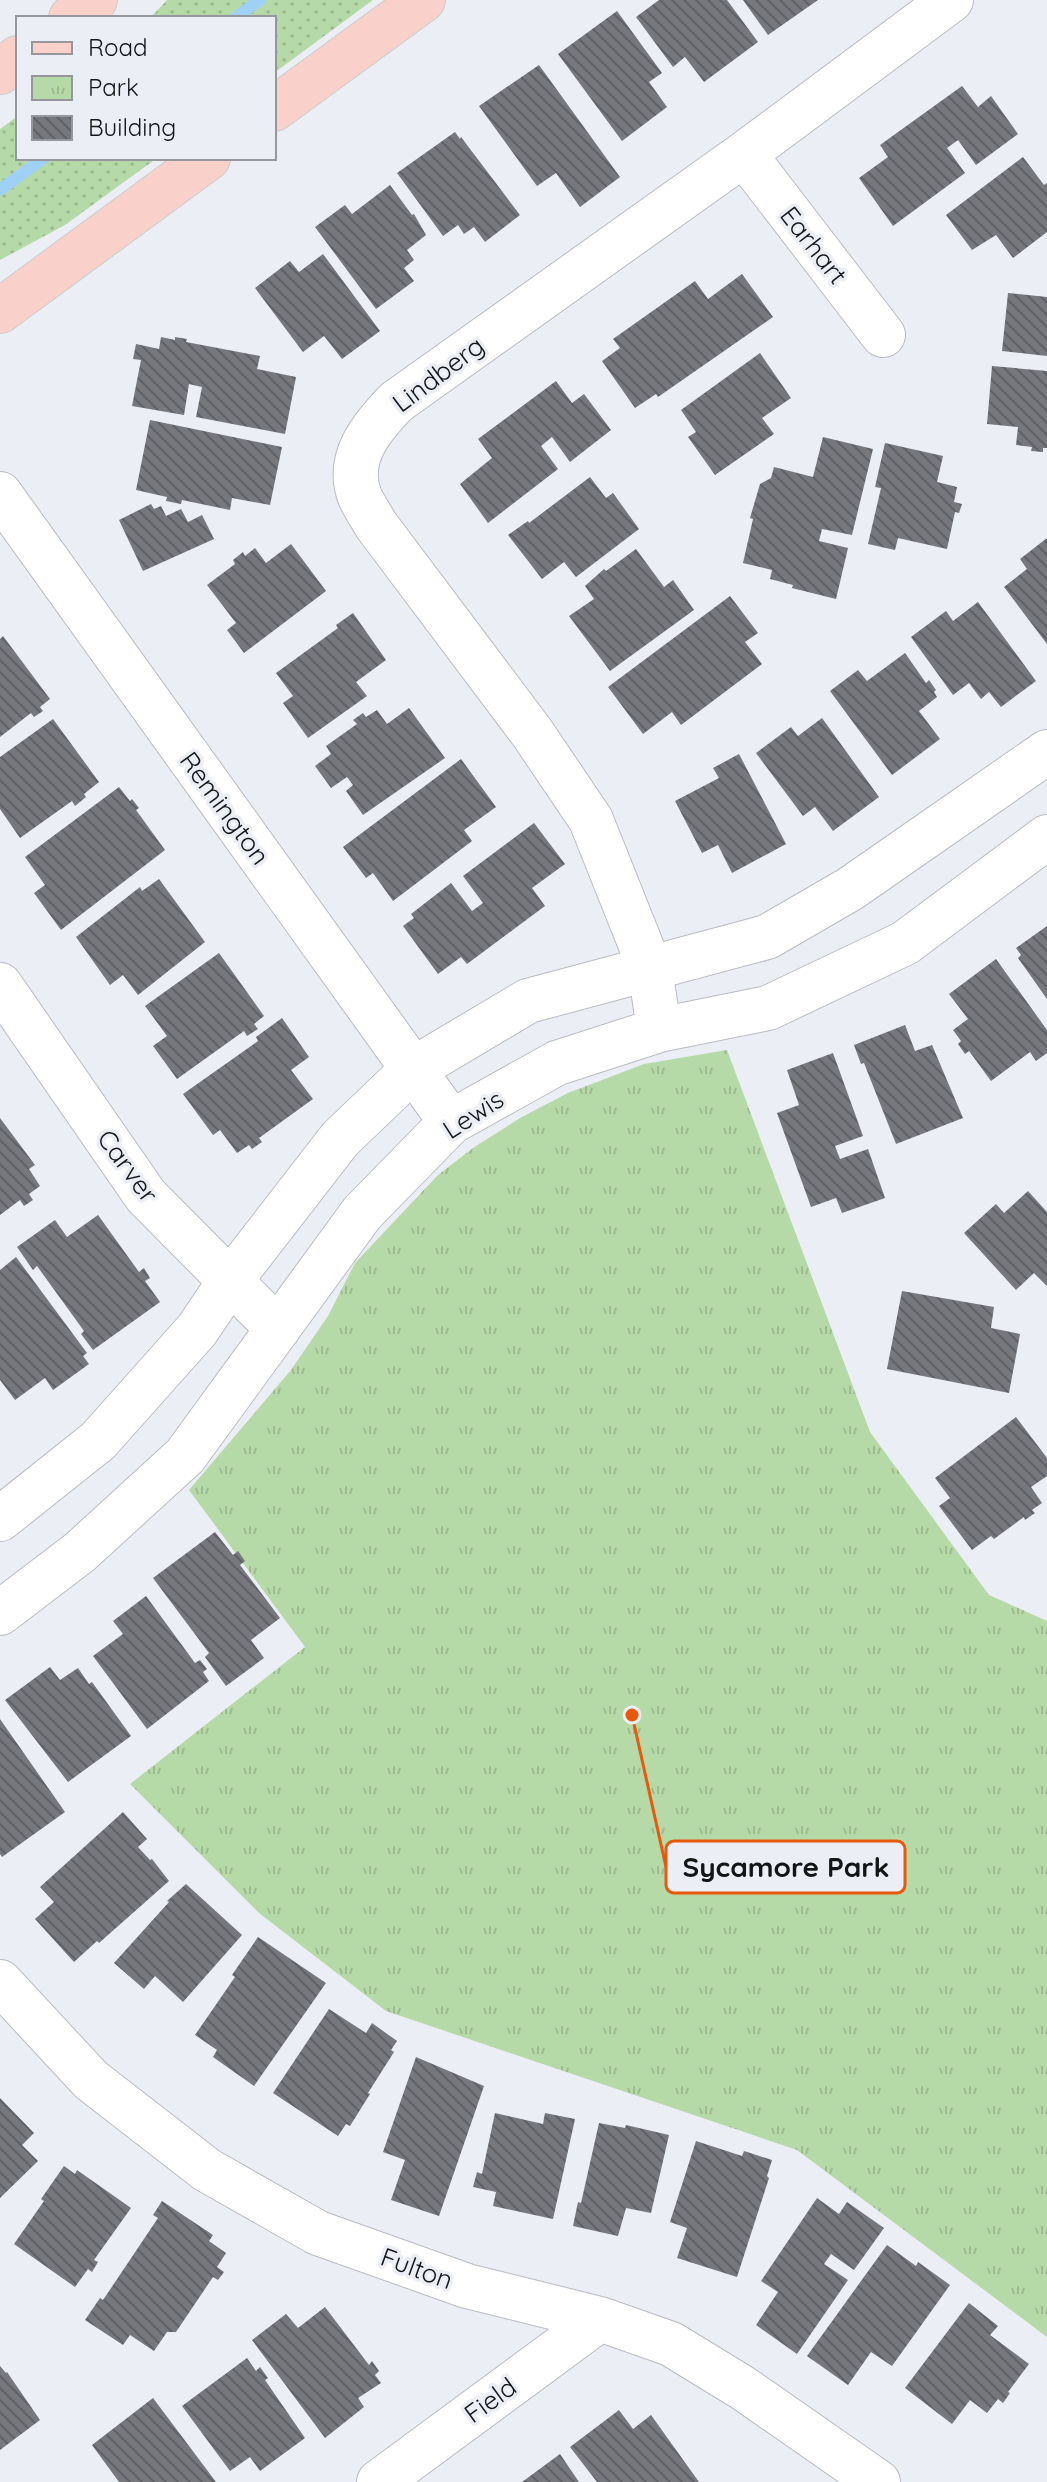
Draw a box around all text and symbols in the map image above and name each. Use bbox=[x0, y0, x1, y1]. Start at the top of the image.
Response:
legend bbox=[16, 16, 276, 160]
text: Road bbox=[88, 32, 148, 62]
text: Park bbox=[88, 72, 139, 102]
text: Building bbox=[88, 112, 176, 142]
street label: Earhart bbox=[773, 199, 855, 291]
street label: Lindberg bbox=[386, 329, 490, 419]
street label: Remington bbox=[173, 745, 277, 871]
street label: Lewis bbox=[436, 1082, 510, 1146]
street label: Carver bbox=[90, 1123, 166, 1209]
callout: Sycamore Park bbox=[666, 1841, 905, 1893]
text: Sycamore Park bbox=[683, 1849, 889, 1884]
street label: Fulton bbox=[376, 2240, 458, 2296]
street label: Field bbox=[457, 2370, 523, 2430]

